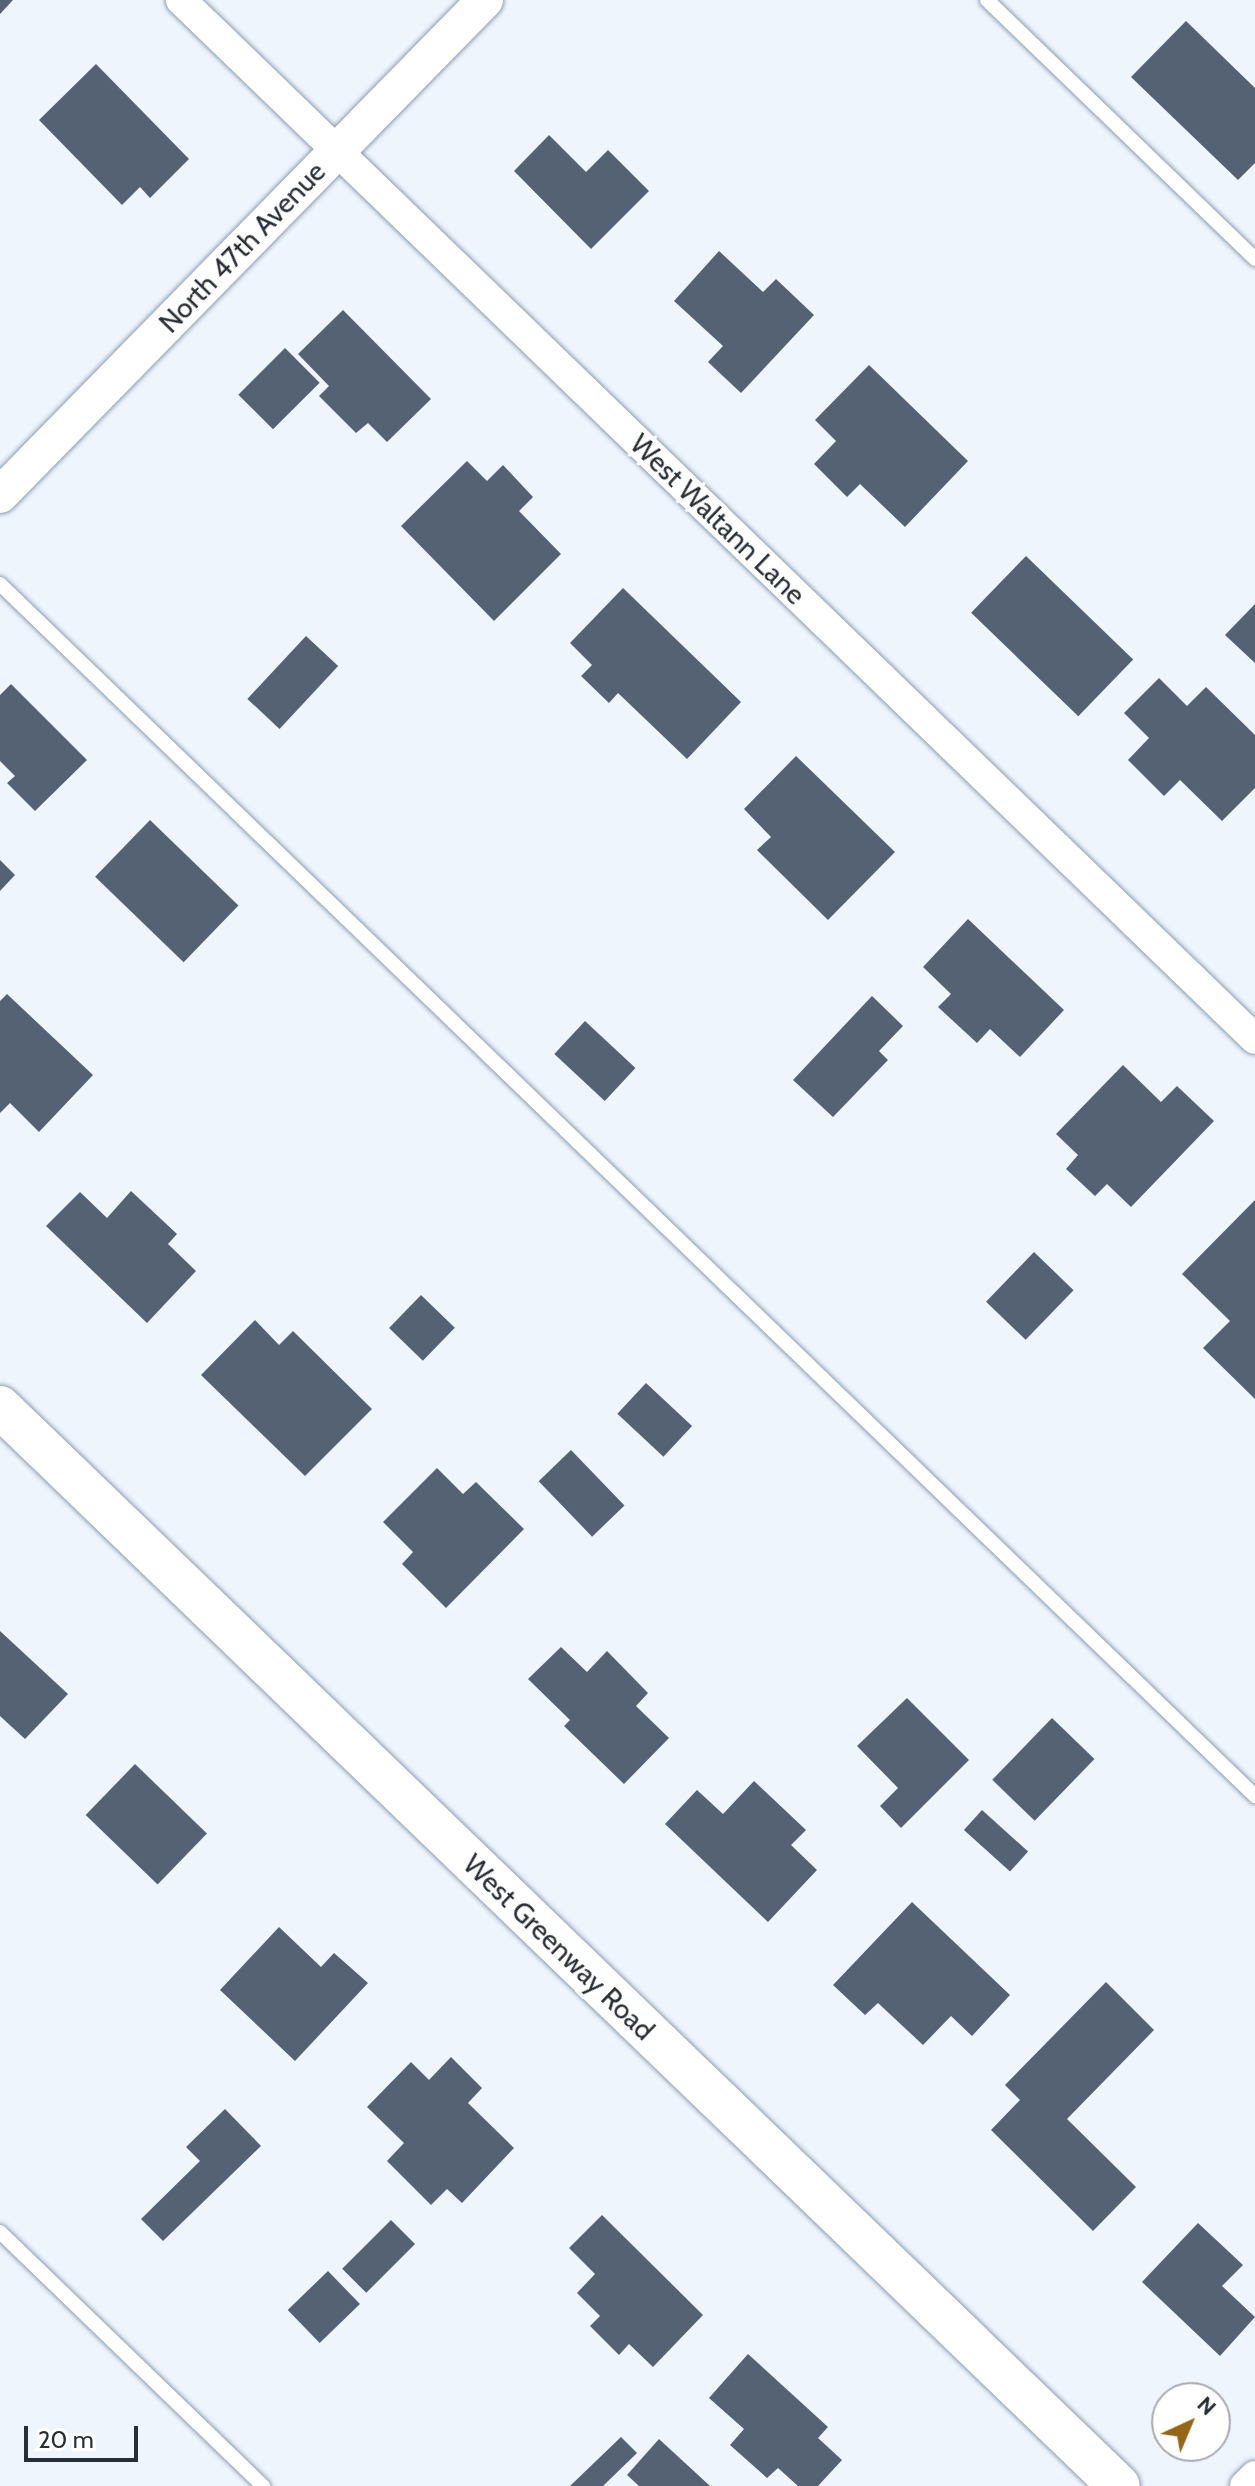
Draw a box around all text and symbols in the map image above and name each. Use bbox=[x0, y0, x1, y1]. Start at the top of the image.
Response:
street label: North 47th Avenue bbox=[152, 155, 332, 339]
street label: West Waltann Lane bbox=[624, 427, 812, 611]
street label: West Greenway Road bbox=[457, 1847, 661, 2047]
north arrow bbox=[1151, 2382, 1231, 2462]
text: N bbox=[1192, 2391, 1222, 2421]
scale bar bbox=[28, 2410, 142, 2460]
text: 20 m bbox=[38, 2425, 94, 2454]

